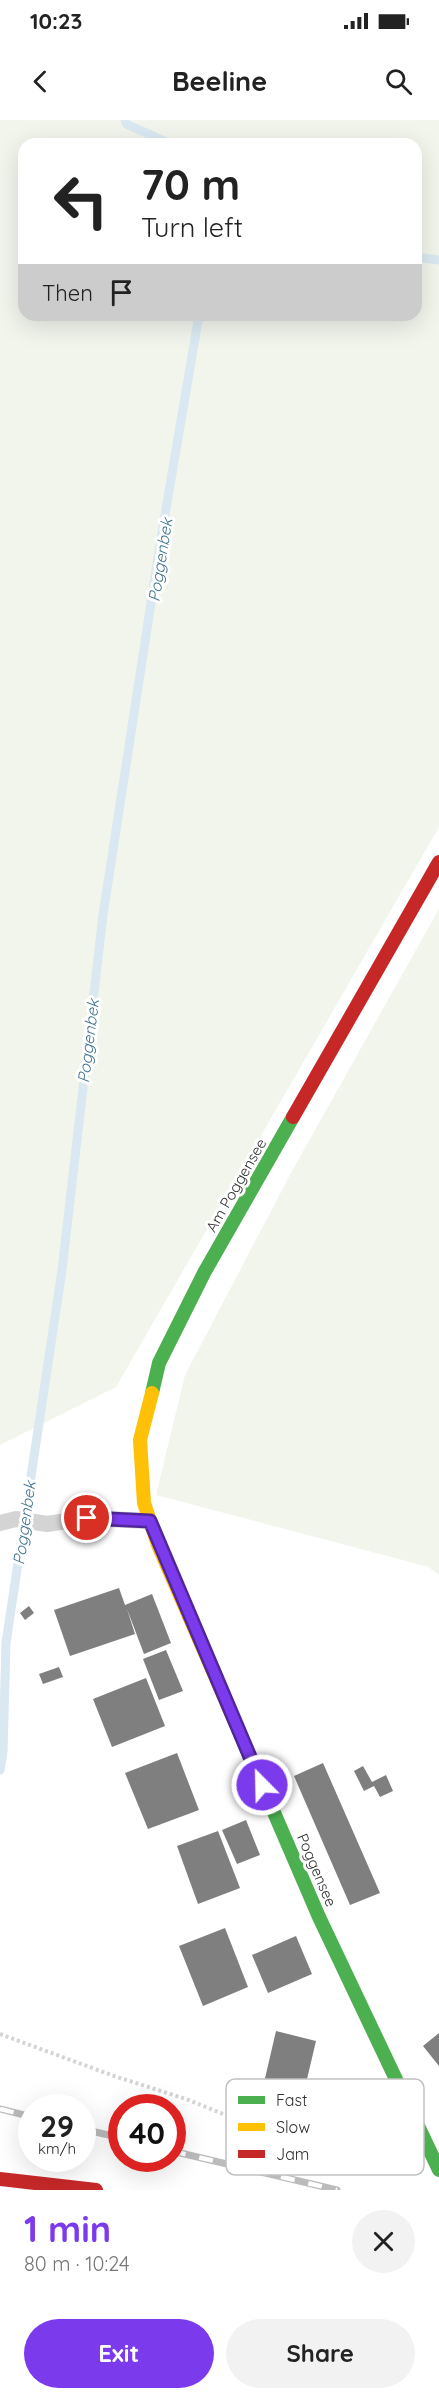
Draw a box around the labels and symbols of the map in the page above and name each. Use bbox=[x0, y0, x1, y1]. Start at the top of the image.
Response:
water label: Poggenbek bbox=[144, 515, 177, 603]
water label: Poggenbek bbox=[73, 997, 103, 1084]
street label: Am Poggensee bbox=[202, 1135, 270, 1235]
water label: Poggenbek bbox=[8, 1478, 40, 1566]
pin bbox=[61, 1492, 112, 1543]
position arrow bbox=[230, 1753, 294, 1817]
street label: Poggensee bbox=[293, 1831, 341, 1909]
legend bbox=[226, 2079, 424, 2175]
text: Fast bbox=[276, 2090, 307, 2110]
speed limit sign: 40 bbox=[108, 2094, 186, 2172]
text: Slow bbox=[276, 2117, 310, 2137]
text: Jam bbox=[276, 2144, 309, 2164]

